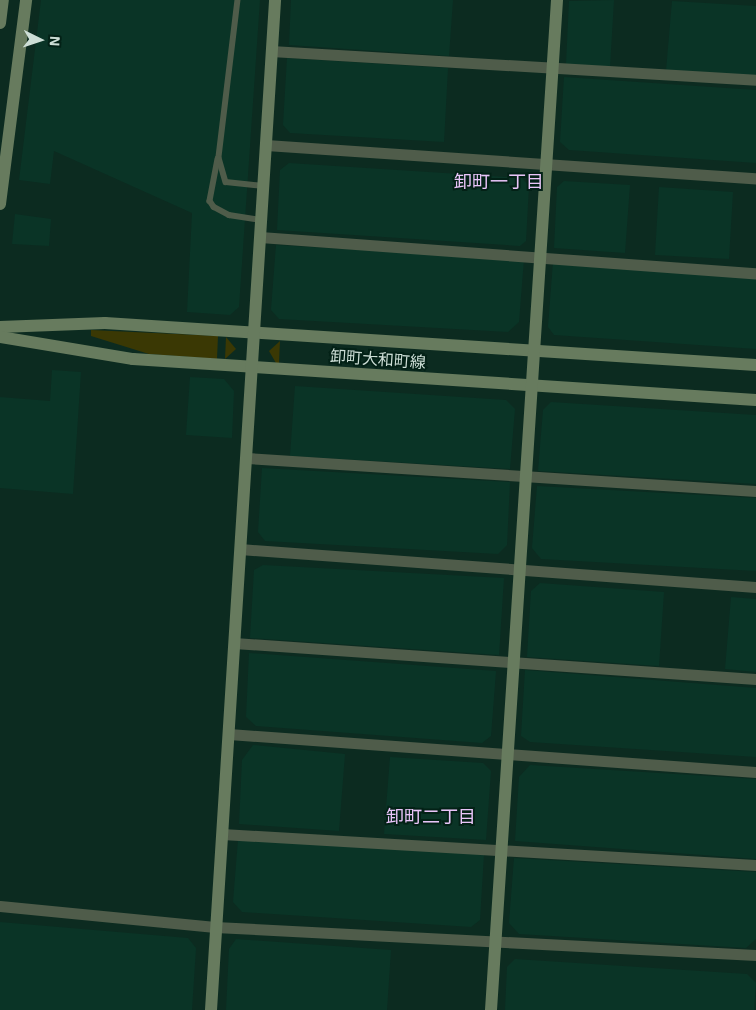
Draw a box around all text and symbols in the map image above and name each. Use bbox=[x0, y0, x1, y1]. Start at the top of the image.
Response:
north arrow bbox=[15, 15, 65, 65]
text: N bbox=[47, 35, 64, 47]
district label: 卸町一丁目 bbox=[454, 170, 544, 192]
street label: 卸町大和町線 bbox=[329, 346, 427, 372]
district label: 卸町二丁目 bbox=[386, 805, 476, 827]

